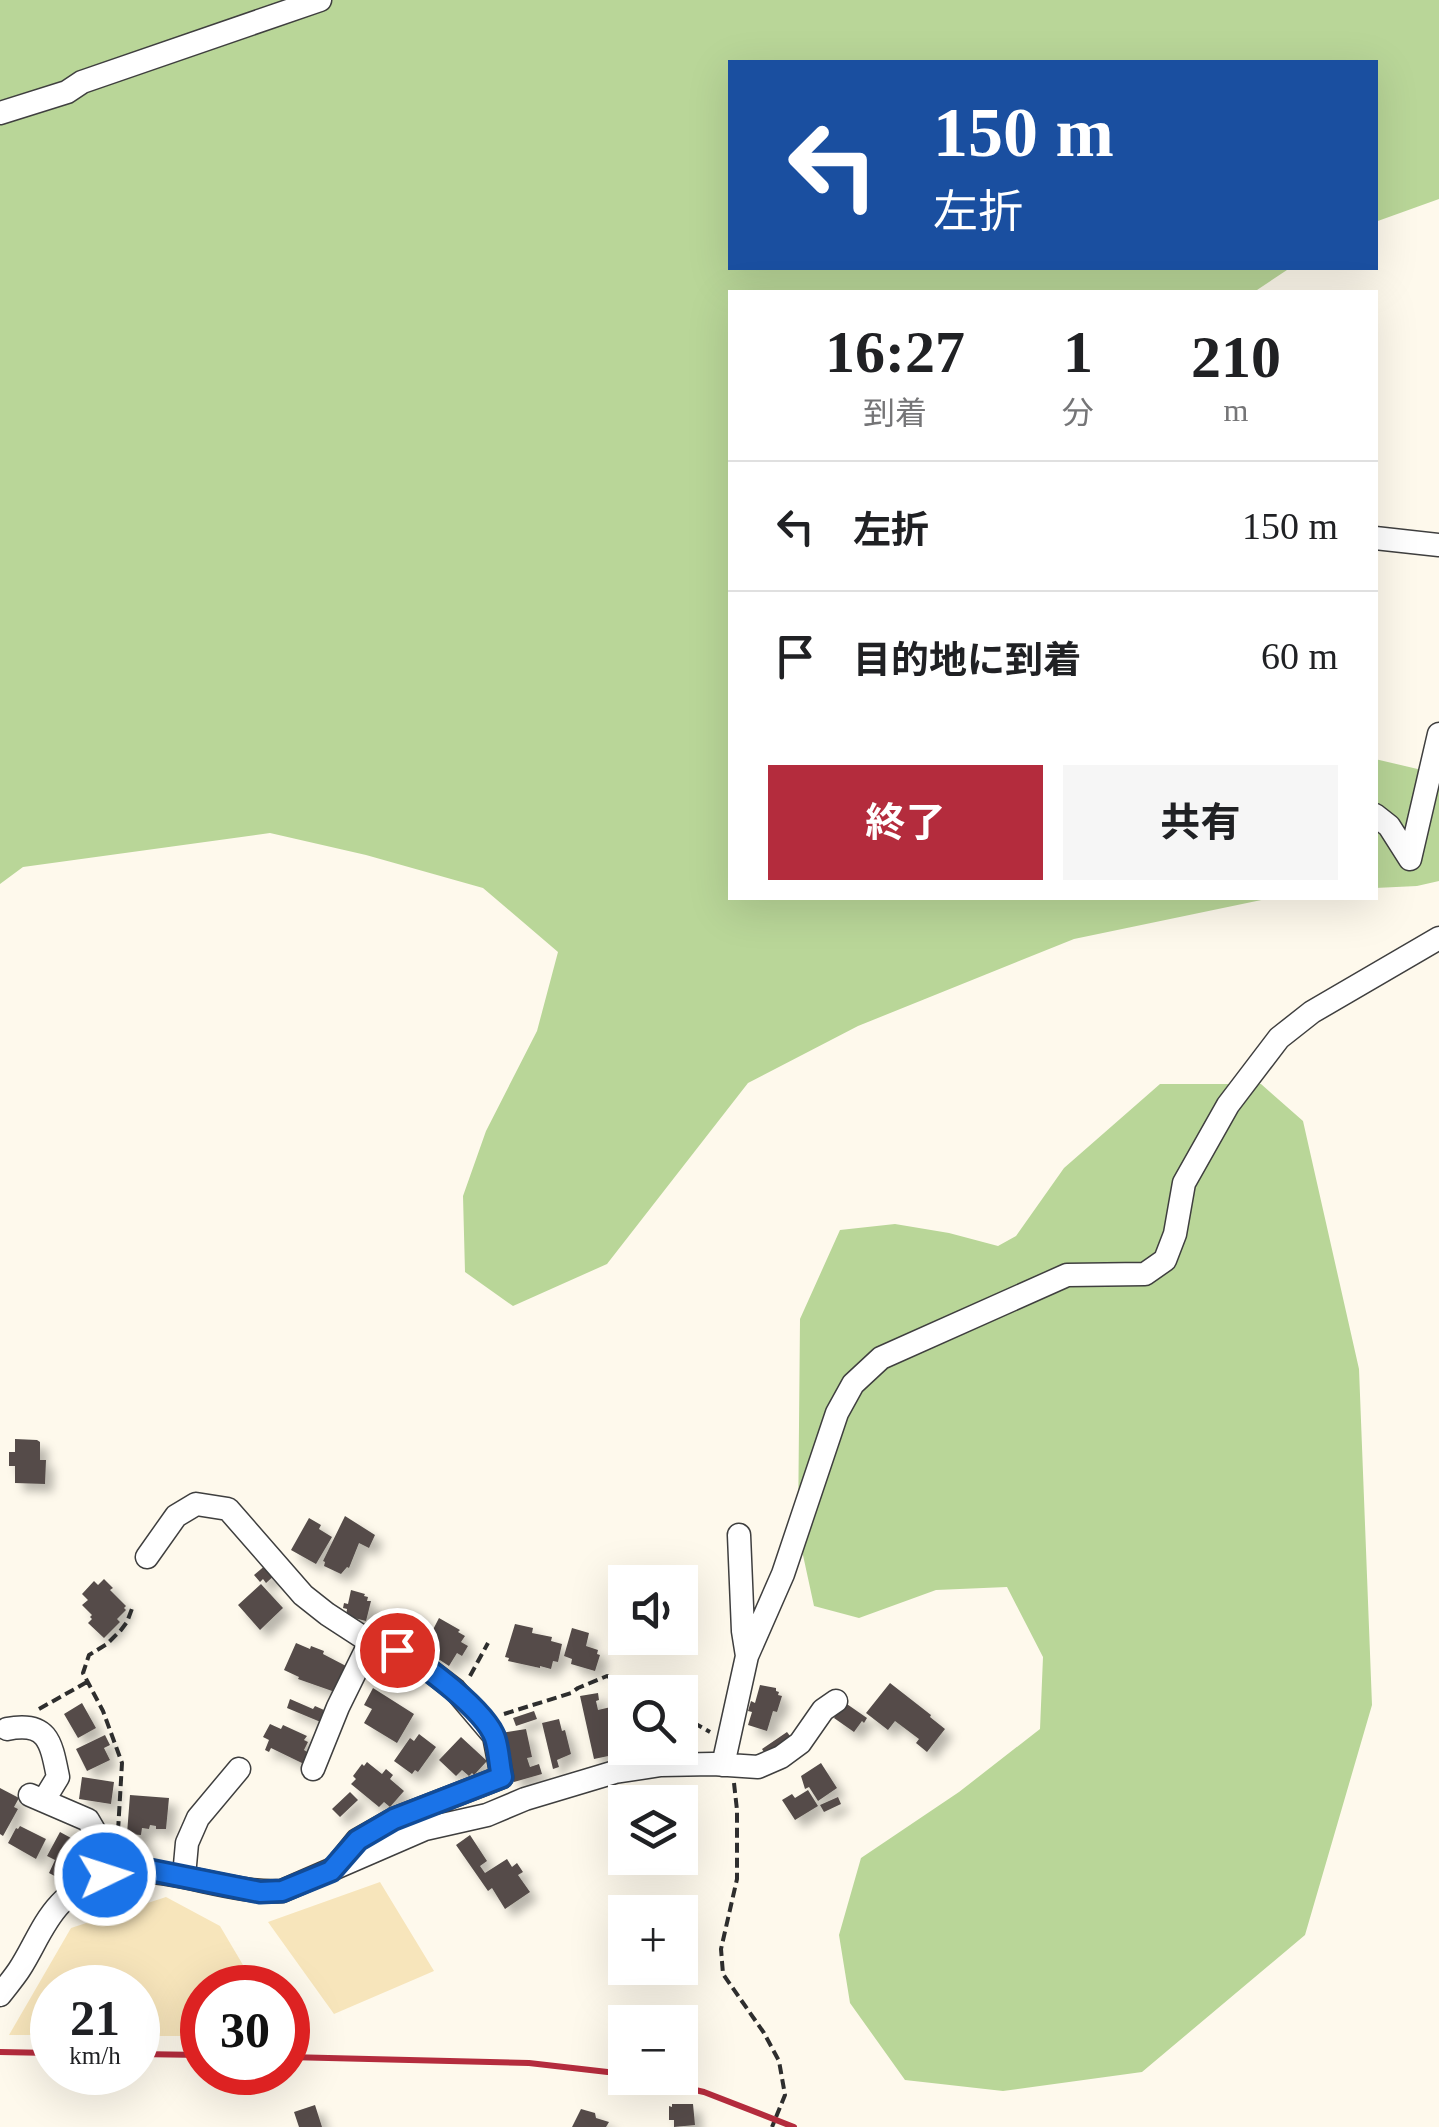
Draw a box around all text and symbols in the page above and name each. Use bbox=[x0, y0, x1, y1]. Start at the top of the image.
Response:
text: 150 m bbox=[933, 94, 1114, 171]
icon: left bbox=[768, 100, 898, 230]
text: 左折 bbox=[933, 187, 1023, 237]
text: 16:27 bbox=[825, 319, 965, 385]
text: 1 bbox=[1063, 319, 1093, 385]
text: 210 bbox=[1191, 324, 1281, 390]
text: m bbox=[1224, 392, 1248, 428]
text: 到着 bbox=[863, 395, 927, 431]
text: 分 bbox=[1062, 395, 1094, 431]
icon: left bbox=[768, 499, 823, 554]
text: 150 m bbox=[1242, 505, 1338, 547]
text: 左折 bbox=[853, 509, 929, 551]
icon: arrive bbox=[768, 629, 823, 684]
text: 60 m bbox=[1261, 635, 1338, 677]
text: 目的地に到着 bbox=[853, 639, 1081, 681]
button: 終了 bbox=[768, 765, 1043, 880]
button: 共有 bbox=[1063, 765, 1338, 880]
map controls bbox=[608, 1565, 698, 2095]
button: sound bbox=[608, 1565, 698, 1655]
pin bbox=[355, 1608, 440, 1693]
icon: arrive bbox=[370, 1623, 425, 1678]
button: search bbox=[608, 1675, 698, 1765]
button: layers bbox=[608, 1785, 698, 1875]
position arrow bbox=[53, 1823, 157, 1927]
button: + bbox=[608, 1895, 698, 1985]
speed limit sign: 30 bbox=[180, 1965, 310, 2095]
text: 21 bbox=[70, 1990, 120, 2046]
button: − bbox=[608, 2005, 698, 2095]
text: km/h bbox=[69, 2042, 121, 2069]

